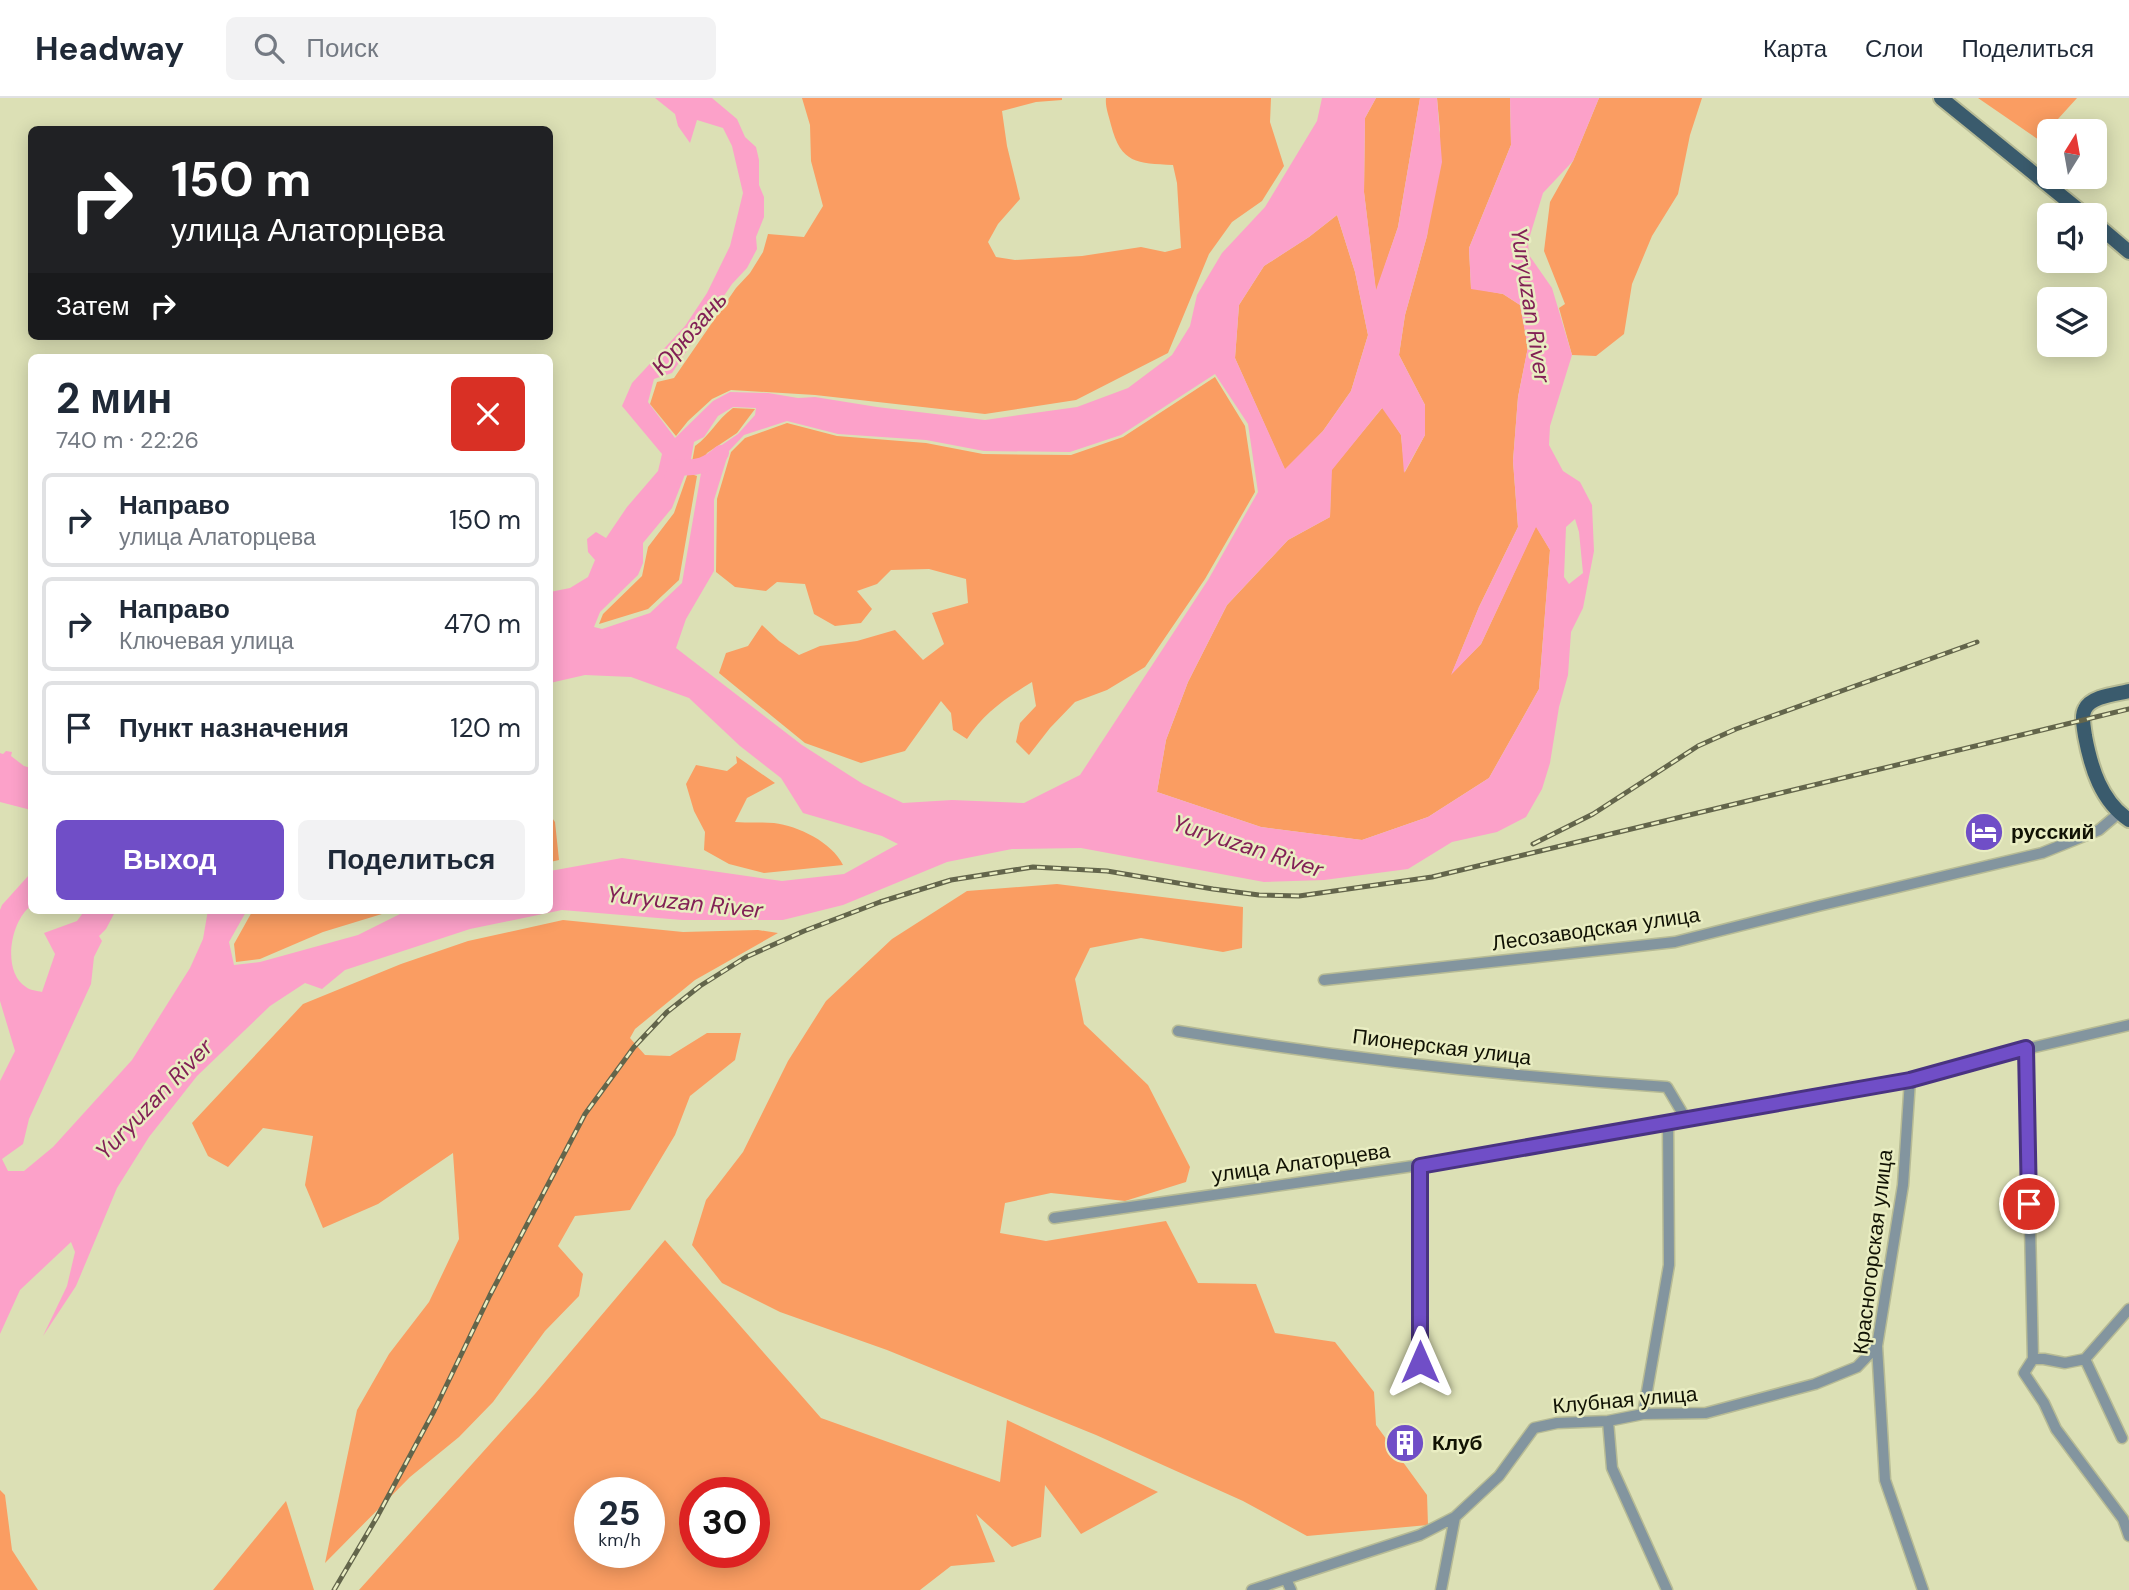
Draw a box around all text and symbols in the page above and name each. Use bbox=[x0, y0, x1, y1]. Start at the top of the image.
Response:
search box bbox=[226, 17, 716, 80]
text: Headway bbox=[35, 27, 184, 70]
icon: search bbox=[250, 29, 288, 67]
text: Поиск bbox=[306, 31, 378, 65]
text: Карта bbox=[1763, 33, 1827, 64]
text: Слои bbox=[1865, 33, 1923, 64]
text: Поделиться bbox=[1961, 33, 2094, 64]
north arrow bbox=[2037, 119, 2107, 189]
map controls bbox=[2037, 119, 2107, 357]
text: 150 m bbox=[171, 147, 311, 211]
icon: right bbox=[56, 154, 147, 245]
button: sound bbox=[2037, 203, 2107, 273]
text: улица Алаторцева bbox=[171, 209, 445, 251]
water label: Yuryuzan River bbox=[1504, 225, 1558, 386]
water label: Юрюзань bbox=[644, 285, 734, 381]
icon: right bbox=[144, 287, 182, 325]
button: layers bbox=[2037, 287, 2107, 357]
text: Затем bbox=[56, 289, 130, 323]
text: 2 мин bbox=[56, 371, 172, 426]
button: close bbox=[451, 377, 525, 451]
text: 740 m · 22:26 bbox=[56, 425, 199, 455]
text: Направо bbox=[119, 488, 230, 522]
icon: right bbox=[60, 501, 98, 539]
text: 150 m bbox=[449, 503, 521, 537]
text: улица Алаторцева bbox=[119, 522, 316, 552]
text: Направо bbox=[119, 592, 230, 626]
icon: right bbox=[60, 605, 98, 643]
text: 470 m bbox=[444, 607, 521, 641]
text: Ключевая улица bbox=[119, 626, 294, 656]
icon: arrive bbox=[60, 709, 98, 747]
text: Пункт назначения bbox=[119, 711, 349, 745]
text: 120 m bbox=[450, 711, 521, 745]
water label: Yuryuzan River bbox=[1169, 808, 1329, 885]
hotel icon: русский bbox=[1963, 811, 2005, 853]
place label: русский bbox=[2011, 818, 2094, 846]
button: Выход bbox=[56, 820, 284, 900]
button: Поделиться bbox=[298, 820, 525, 900]
water label: Yuryuzan River bbox=[606, 879, 766, 925]
street label: Лесозаводская улица bbox=[1490, 900, 1702, 957]
street label: Пионерская улица bbox=[1351, 1022, 1533, 1072]
water label: Yuryuzan River bbox=[89, 1031, 220, 1166]
street label: улица Алаторцева bbox=[1210, 1137, 1392, 1189]
street label: Красногорская улица bbox=[1847, 1148, 1900, 1356]
pin bbox=[1999, 1174, 2059, 1234]
icon: arrive bbox=[2010, 1185, 2048, 1223]
position arrow bbox=[1383, 1325, 1457, 1399]
street label: Клубная улица bbox=[1551, 1380, 1699, 1420]
building icon: Клуб bbox=[1384, 1422, 1426, 1464]
place label: Клуб bbox=[1432, 1429, 1483, 1457]
speed limit sign: 30 bbox=[679, 1477, 770, 1568]
text: 25 bbox=[599, 1490, 640, 1536]
text: km/h bbox=[598, 1528, 641, 1552]

